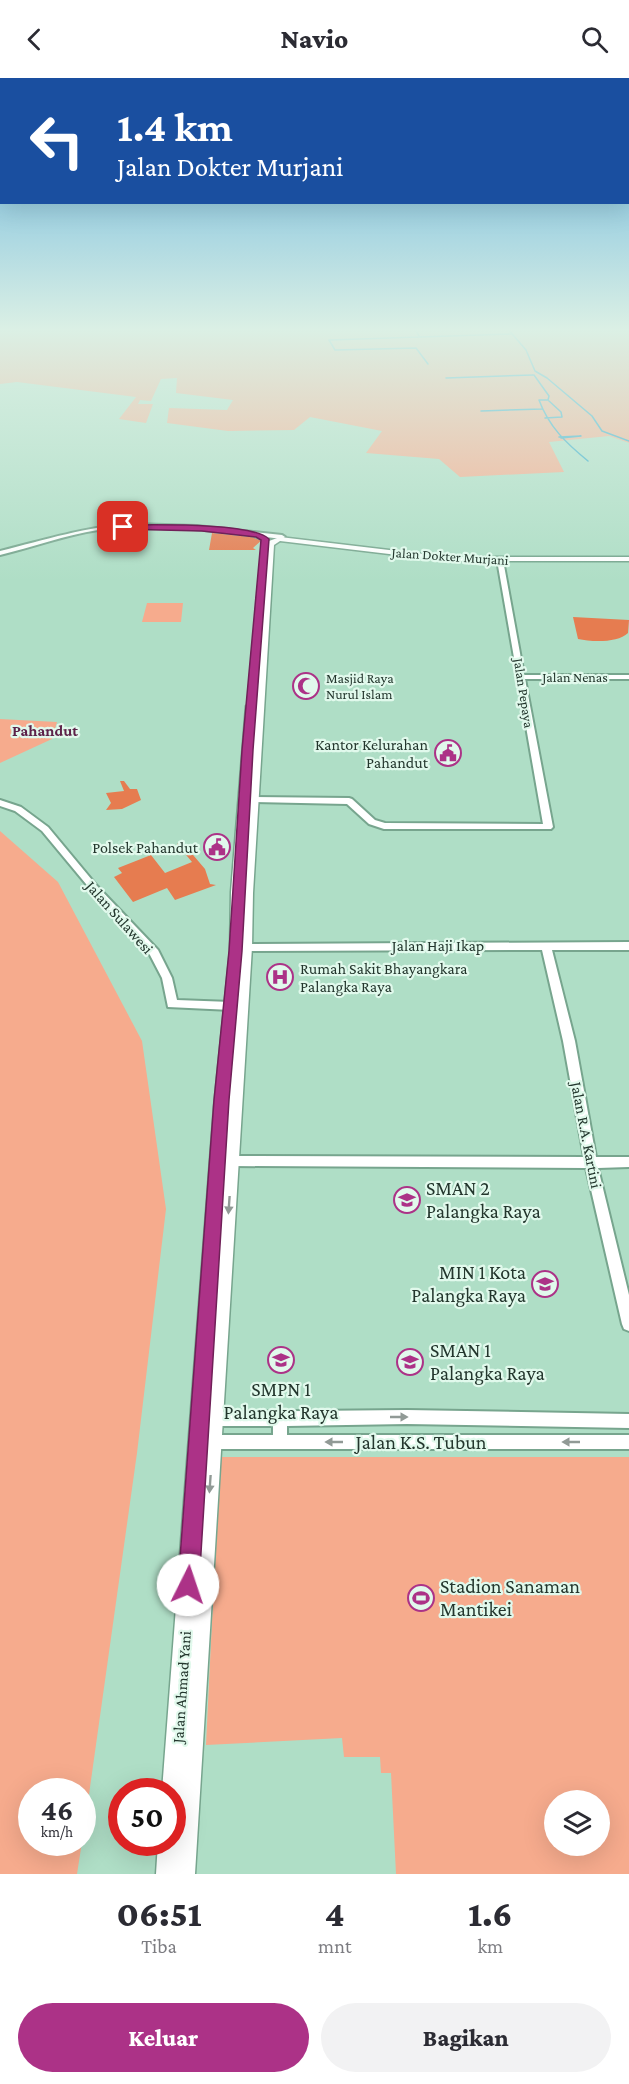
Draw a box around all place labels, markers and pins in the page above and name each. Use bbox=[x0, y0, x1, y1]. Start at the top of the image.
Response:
pin bbox=[97, 501, 148, 552]
place label: Masjid Raya Nurul Islam bbox=[326, 670, 394, 702]
mosque icon: Masjid Raya Nurul Islam bbox=[291, 671, 321, 701]
place label: Kantor Kelurahan Pahandut bbox=[315, 736, 429, 771]
public building icon: Kantor Kelurahan Pahandut bbox=[433, 738, 463, 768]
public building icon: Polsek Pahandut bbox=[202, 832, 232, 862]
place label: Polsek Pahandut bbox=[92, 839, 199, 856]
place label: Rumah Sakit Bhayangkara Palangka Raya bbox=[300, 960, 468, 996]
hospital icon: Rumah Sakit Bhayangkara Palangka Raya bbox=[265, 962, 295, 992]
place label: SMAN 2 Palangka Raya bbox=[426, 1177, 541, 1223]
school or university icon: SMAN 2 Palangka Raya bbox=[392, 1185, 422, 1215]
place label: MIN 1 Kota Palangka Raya bbox=[411, 1261, 526, 1307]
school or university icon: MIN 1 Kota Palangka Raya bbox=[530, 1269, 560, 1299]
place label: SMAN 1 Palangka Raya bbox=[430, 1339, 545, 1385]
school or university icon: SMPN 1 Palangka Raya bbox=[266, 1345, 296, 1375]
school or university icon: SMAN 1 Palangka Raya bbox=[395, 1347, 425, 1377]
place label: SMPN 1 Palangka Raya bbox=[224, 1378, 338, 1424]
place label: Stadion Sanaman Mantikei bbox=[440, 1575, 580, 1620]
sports icon: Stadion Sanaman Mantikei bbox=[406, 1583, 436, 1613]

